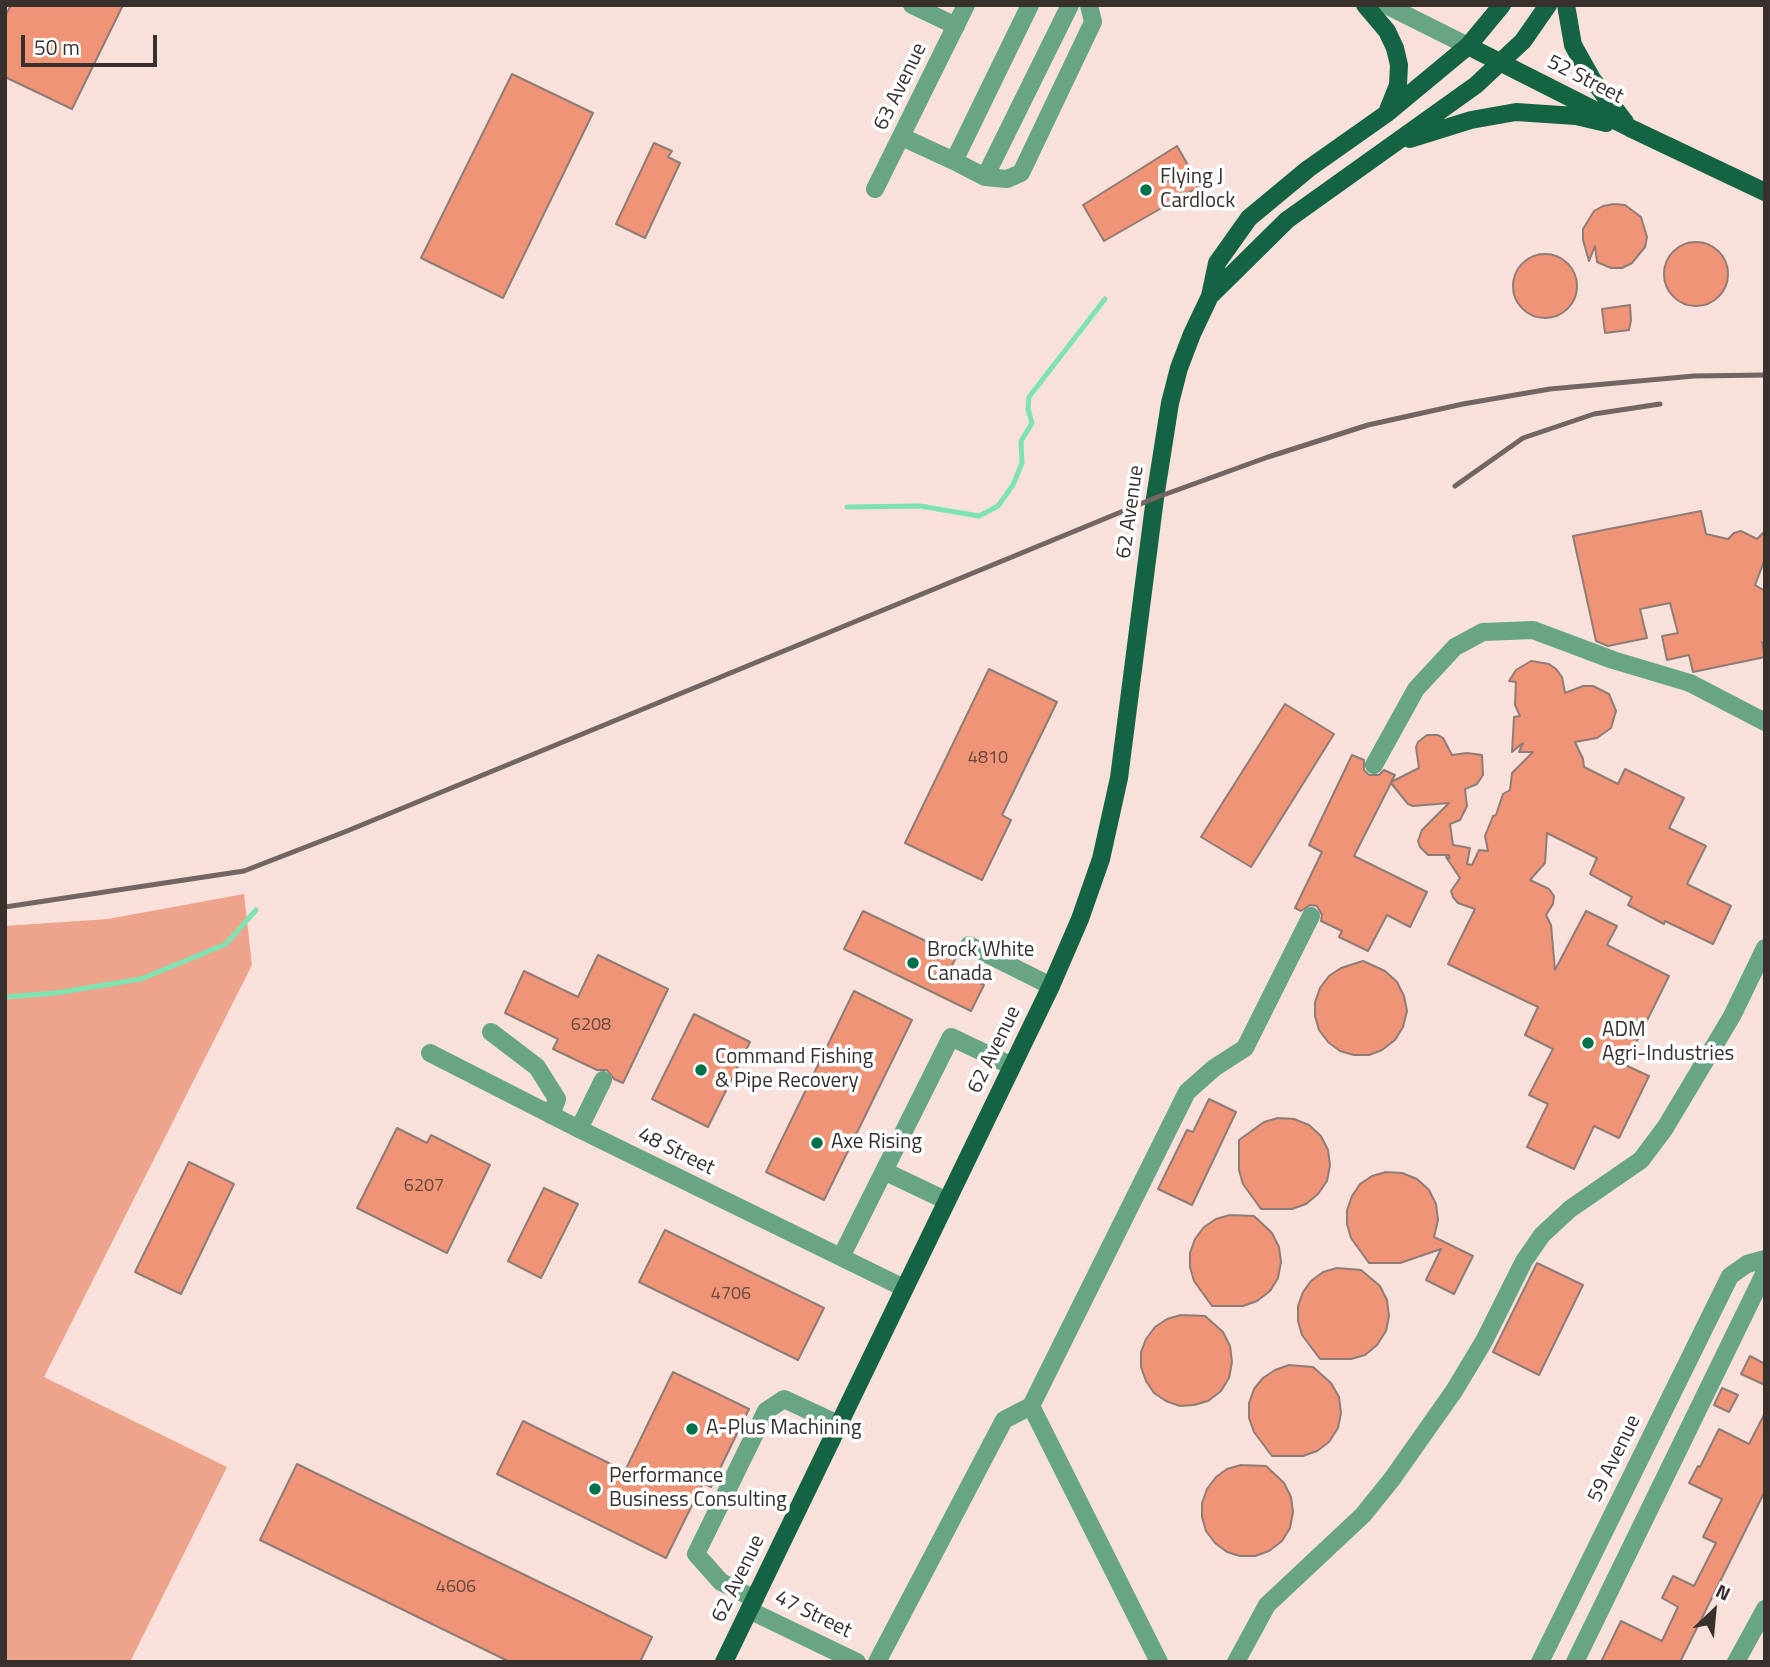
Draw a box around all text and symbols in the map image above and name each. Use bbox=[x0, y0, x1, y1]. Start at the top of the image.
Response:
scale bar bbox=[24, 21, 161, 65]
text: 50 m bbox=[34, 31, 80, 63]
street label: 63 Avenue bbox=[869, 39, 933, 135]
street label: 52 Street bbox=[1543, 50, 1627, 110]
place label: Flying J Cardlock bbox=[1160, 165, 1235, 215]
marker: Flying J Cardlock bbox=[1138, 182, 1154, 198]
street label: 62 Avenue bbox=[1112, 464, 1150, 560]
house number: 4810 bbox=[968, 748, 1008, 770]
place label: Brock White Canada bbox=[927, 938, 1034, 988]
marker: Brock White Canada bbox=[905, 955, 921, 971]
street label: 62 Avenue bbox=[963, 1002, 1027, 1098]
house number: 6208 bbox=[571, 1015, 611, 1037]
place label: ADM Agri-Industries bbox=[1602, 1018, 1734, 1068]
marker: ADM Agri-Industries bbox=[1580, 1035, 1596, 1051]
place label: Command Fishing & Pipe Recovery bbox=[715, 1045, 873, 1095]
marker: Command Fishing & Pipe Recovery bbox=[693, 1062, 709, 1078]
street label: 48 Street bbox=[634, 1123, 718, 1181]
place label: Axe Rising bbox=[831, 1130, 922, 1156]
marker: Axe Rising bbox=[809, 1135, 825, 1151]
house number: 6207 bbox=[404, 1176, 444, 1198]
house number: 4706 bbox=[711, 1284, 751, 1306]
street label: 59 Avenue bbox=[1583, 1411, 1647, 1507]
place label: A-Plus Machining bbox=[706, 1416, 861, 1442]
marker: A-Plus Machining bbox=[684, 1421, 700, 1437]
place label: Performance Business Consulting bbox=[609, 1464, 787, 1514]
marker: Performance Business Consulting bbox=[587, 1481, 603, 1497]
street label: 62 Avenue bbox=[707, 1531, 771, 1627]
north arrow bbox=[1679, 1576, 1749, 1646]
text: N bbox=[1711, 1576, 1736, 1608]
house number: 4606 bbox=[436, 1577, 476, 1599]
street label: 47 Street bbox=[771, 1586, 855, 1644]

